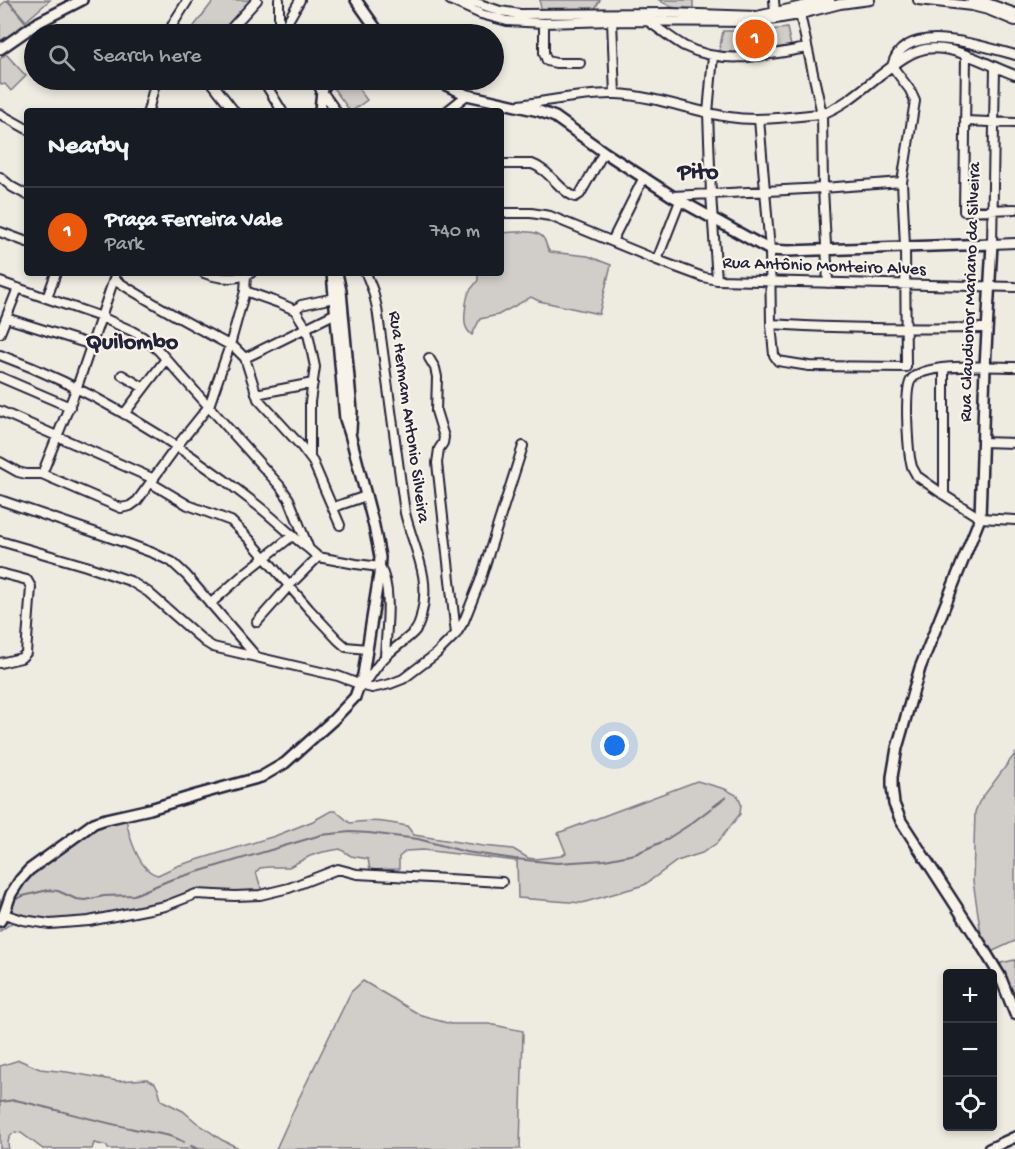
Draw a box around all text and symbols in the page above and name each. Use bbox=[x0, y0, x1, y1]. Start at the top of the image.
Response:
pin: 1 bbox=[736, 16, 774, 62]
search box bbox=[24, 24, 504, 90]
icon: search bbox=[45, 41, 78, 74]
text: Search here bbox=[93, 44, 201, 70]
text: Nearby bbox=[48, 132, 129, 163]
district label: Pito bbox=[676, 159, 719, 188]
street label: Rua Claudionor Mariano da Silveira bbox=[956, 161, 986, 422]
text: Praça Ferreira Vale bbox=[105, 208, 282, 234]
text: 1 bbox=[63, 221, 72, 244]
text: 740 m bbox=[430, 221, 480, 244]
text: Park bbox=[105, 234, 143, 257]
street label: Rua Antônio Monteiro Alves bbox=[722, 253, 927, 281]
street label: Rua Hermam Antonio Silveira bbox=[383, 310, 433, 525]
district label: Quilombo bbox=[86, 329, 179, 358]
your location bbox=[600, 731, 629, 760]
map controls bbox=[943, 969, 997, 1131]
button: + bbox=[943, 969, 997, 1023]
button: − bbox=[943, 1023, 997, 1077]
button: locate bbox=[943, 1077, 997, 1131]

